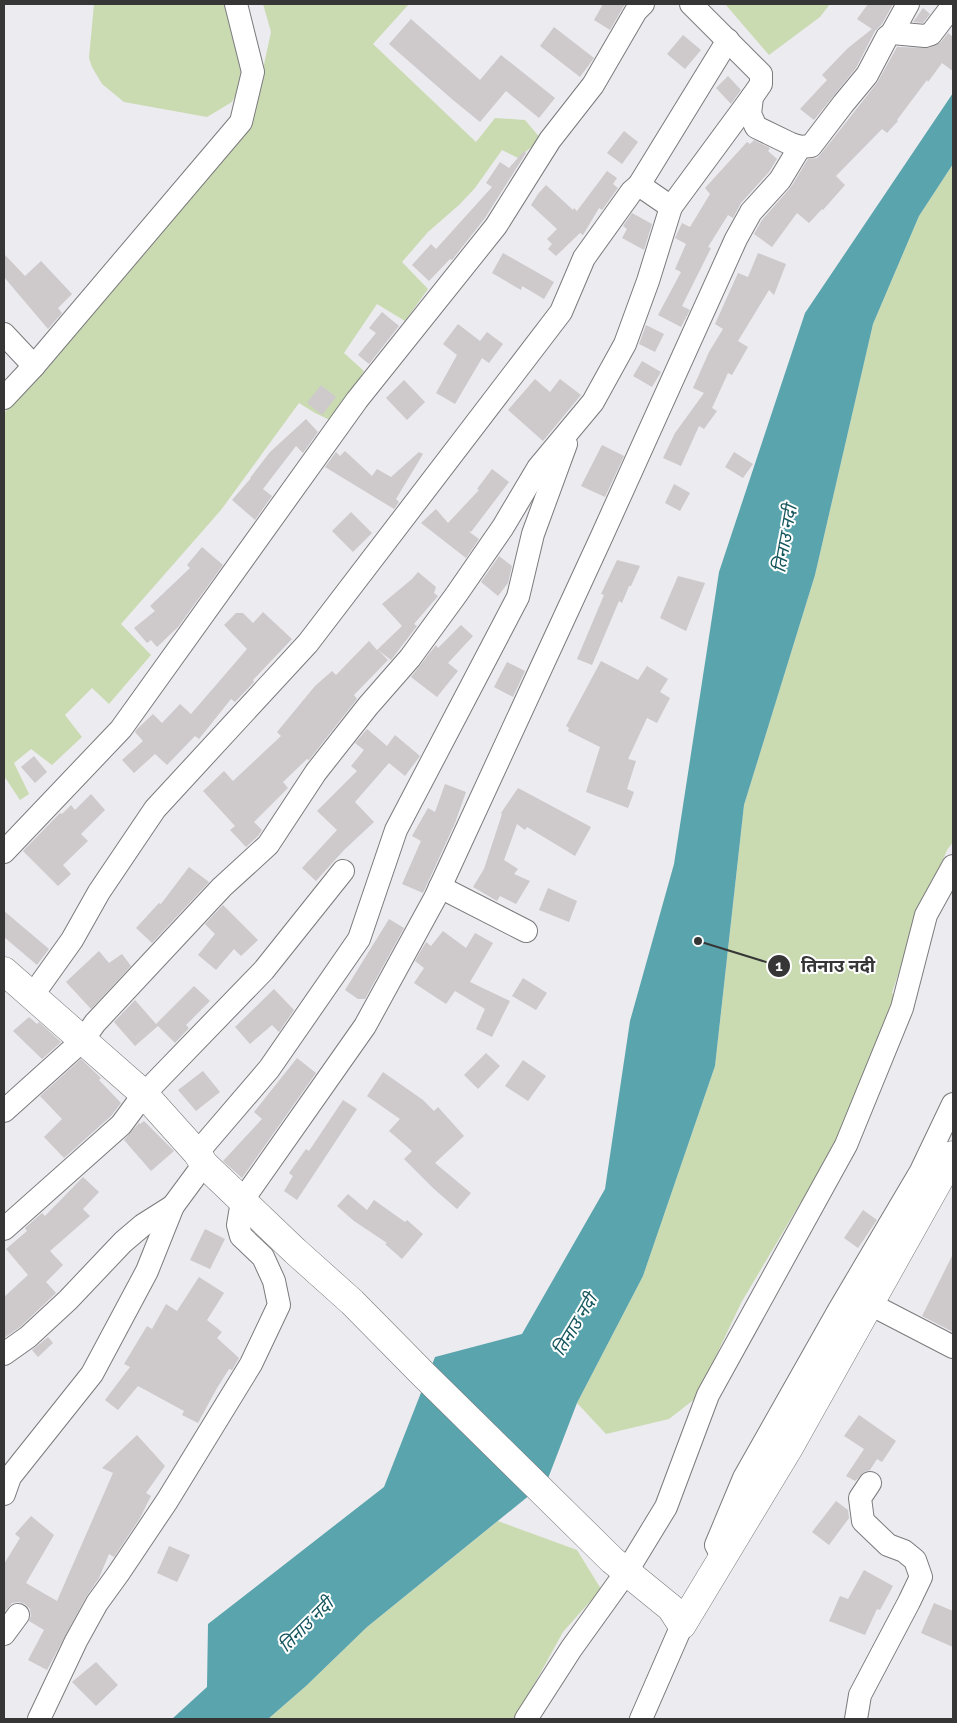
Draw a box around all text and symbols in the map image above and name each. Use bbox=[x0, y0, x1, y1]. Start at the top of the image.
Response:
water label: तिनाउ नदी bbox=[768, 500, 801, 574]
callout: तिनाउ नदी bbox=[766, 949, 886, 982]
text: तिनाउ नदी bbox=[801, 955, 876, 976]
text: 1 bbox=[775, 957, 783, 975]
water label: तिनाउ नदी bbox=[548, 1287, 603, 1359]
water label: तिनाउ नदी bbox=[274, 1591, 340, 1656]

